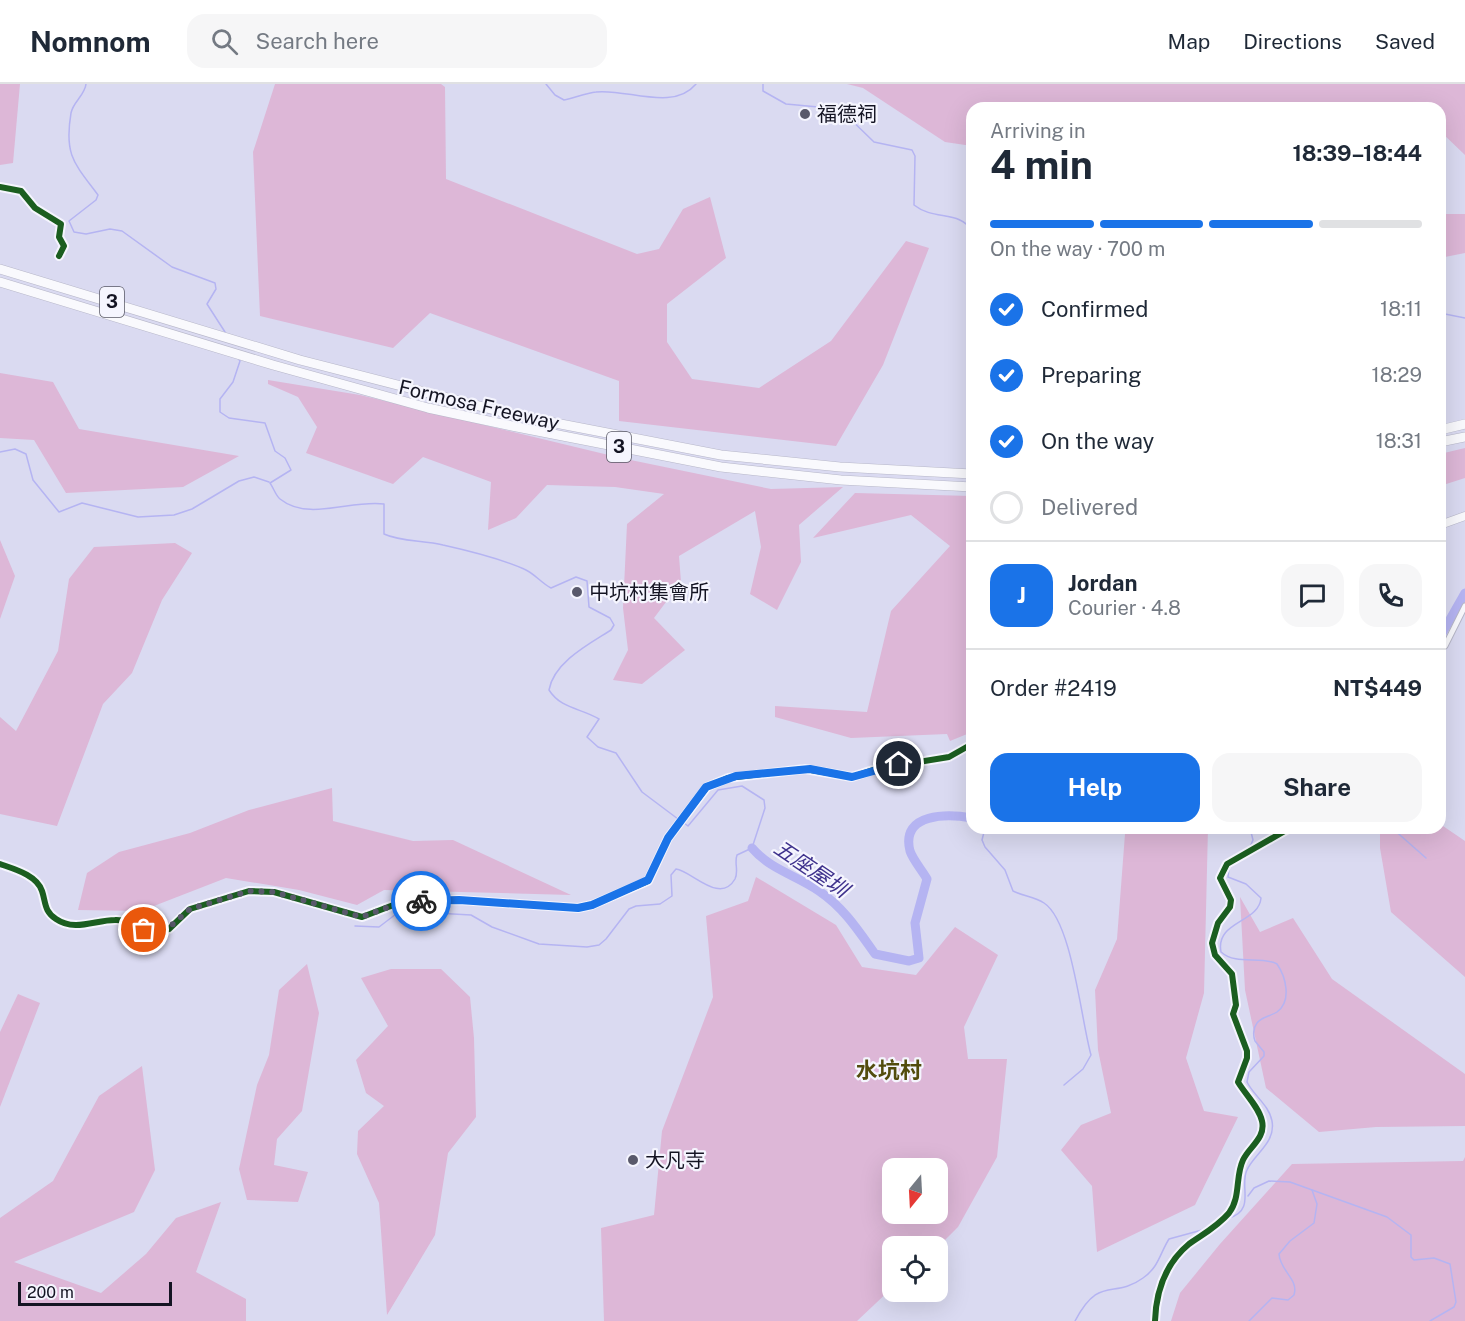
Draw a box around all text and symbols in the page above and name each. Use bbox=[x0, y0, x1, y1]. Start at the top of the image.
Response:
search box bbox=[187, 14, 607, 68]
text: Nomnom bbox=[30, 25, 151, 58]
icon: search bbox=[208, 25, 241, 58]
text: Search here bbox=[256, 28, 379, 54]
text: Map bbox=[1168, 29, 1210, 54]
text: Directions bbox=[1243, 29, 1342, 54]
text: Saved bbox=[1375, 29, 1435, 54]
place label: 福德祠 bbox=[817, 102, 877, 126]
marker: 福德祠 bbox=[798, 107, 812, 121]
text: Arriving in bbox=[990, 119, 1085, 143]
text: 18:39–18:44 bbox=[1292, 140, 1422, 166]
text: 4 min bbox=[990, 142, 1093, 188]
text: On the way · 700 m bbox=[990, 237, 1165, 261]
road number: 3 bbox=[100, 287, 124, 317]
icon: check bbox=[990, 293, 1023, 326]
text: Confirmed bbox=[1041, 296, 1148, 322]
text: 18:11 bbox=[1380, 297, 1422, 321]
icon: check bbox=[990, 359, 1023, 392]
text: Preparing bbox=[1041, 362, 1142, 388]
text: 18:29 bbox=[1372, 363, 1422, 387]
street label: Formosa Freeway bbox=[396, 375, 562, 435]
icon: check bbox=[990, 425, 1023, 458]
text: On the way bbox=[1041, 428, 1154, 454]
text: 18:31 bbox=[1376, 429, 1422, 453]
road number: 3 bbox=[607, 432, 631, 462]
text: Delivered bbox=[1041, 494, 1138, 520]
button: chat bbox=[1281, 564, 1344, 627]
button: phone bbox=[1359, 564, 1422, 627]
text: Jordan bbox=[1068, 570, 1137, 596]
place label: 中坑村集會所 bbox=[589, 580, 709, 604]
text: J bbox=[1017, 582, 1026, 608]
marker: 中坑村集會所 bbox=[570, 585, 584, 599]
text: Courier · 4.8 bbox=[1068, 596, 1181, 620]
text: Order #2419 bbox=[990, 675, 1117, 701]
text: NT$449 bbox=[1333, 675, 1422, 701]
pin bbox=[873, 738, 924, 789]
icon: home bbox=[882, 747, 915, 780]
button: Help bbox=[990, 753, 1200, 822]
button: Share bbox=[1212, 753, 1422, 822]
water label: 五座屋圳 bbox=[769, 835, 856, 904]
courier bbox=[391, 871, 451, 931]
icon: bike bbox=[405, 885, 438, 918]
pin bbox=[118, 904, 169, 955]
icon: bag bbox=[127, 913, 160, 946]
district label: 水坑村 bbox=[856, 1057, 922, 1083]
place label: 大凡寺 bbox=[645, 1148, 705, 1172]
marker: 大凡寺 bbox=[626, 1153, 640, 1167]
north arrow bbox=[882, 1158, 948, 1224]
map controls bbox=[882, 1158, 948, 1302]
button: locate bbox=[882, 1236, 948, 1302]
scale bar bbox=[18, 1279, 172, 1306]
text: 200 m bbox=[27, 1283, 74, 1302]

